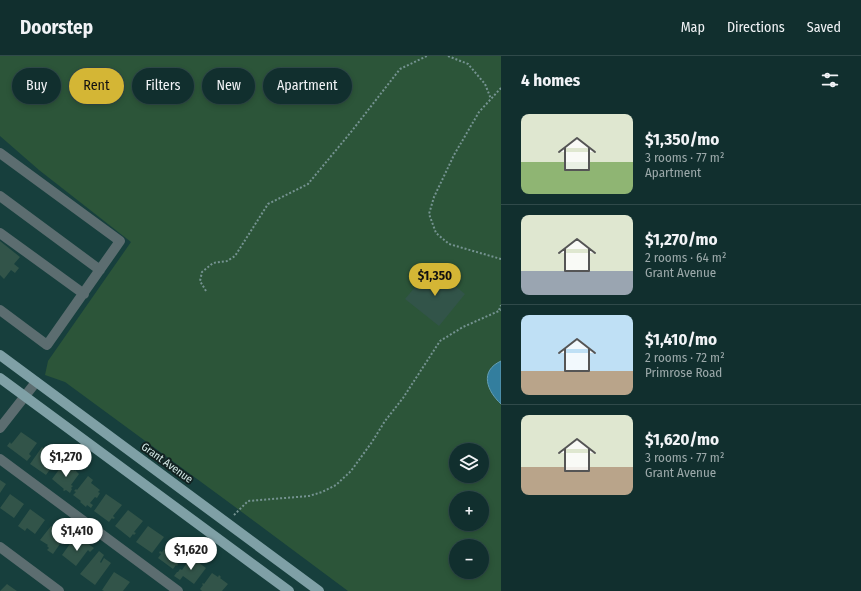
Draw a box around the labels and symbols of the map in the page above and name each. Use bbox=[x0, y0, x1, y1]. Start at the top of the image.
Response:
pin: $1,350 bbox=[402, 263, 468, 297]
street label: Grant Avenue bbox=[139, 440, 195, 486]
pin: $1,270 bbox=[33, 444, 99, 478]
pin: $1,410 bbox=[44, 518, 110, 552]
pin: $1,620 bbox=[158, 537, 224, 571]

